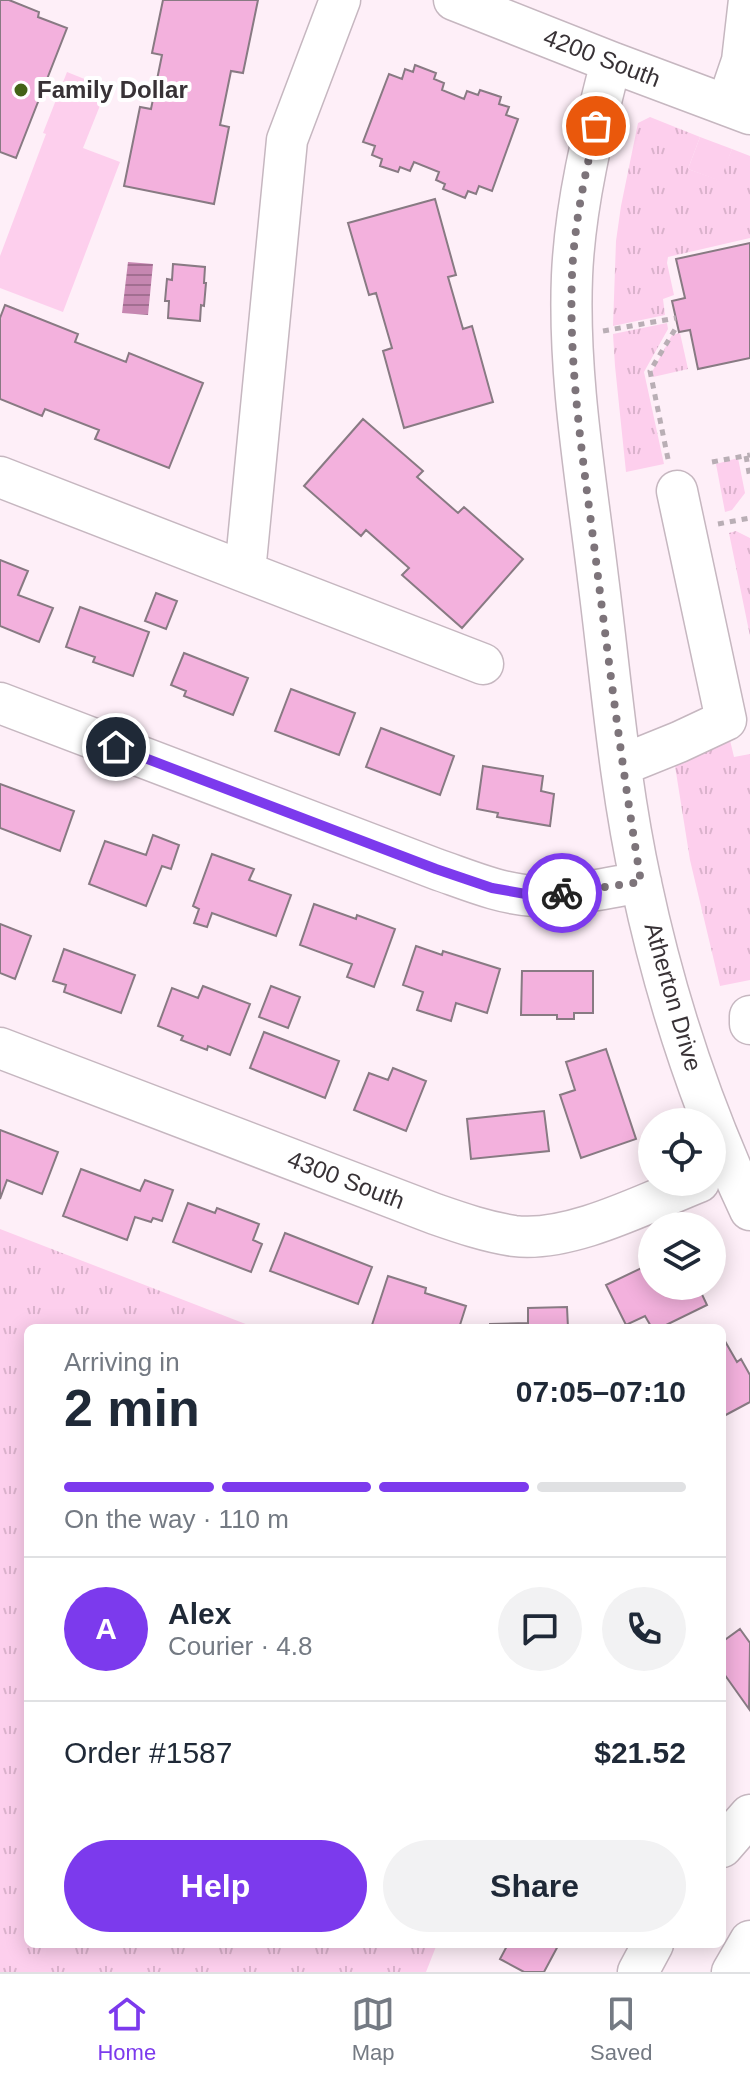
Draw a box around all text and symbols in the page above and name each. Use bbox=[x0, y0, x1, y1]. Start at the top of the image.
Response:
street label: 4200 South bbox=[540, 23, 664, 92]
place label: Family Dollar bbox=[37, 76, 188, 103]
marker: Family Dollar bbox=[12, 81, 30, 99]
pin bbox=[562, 92, 630, 160]
icon: bag bbox=[574, 104, 618, 148]
pin bbox=[82, 713, 150, 781]
icon: home bbox=[94, 725, 138, 769]
courier bbox=[522, 853, 602, 933]
icon: bike bbox=[540, 871, 584, 915]
street label: Atherton Drive bbox=[639, 919, 708, 1074]
map controls bbox=[638, 1108, 726, 1300]
button: locate bbox=[638, 1108, 726, 1196]
street label: 4300 South bbox=[284, 1145, 408, 1214]
button: layers bbox=[638, 1212, 726, 1300]
text: Arriving in bbox=[64, 1347, 180, 1377]
text: 07:05–07:10 bbox=[516, 1375, 686, 1408]
text: 2 min bbox=[64, 1379, 200, 1437]
text: On the way · 110 m bbox=[64, 1504, 289, 1534]
button: chat bbox=[498, 1587, 582, 1671]
button: phone bbox=[602, 1587, 686, 1671]
text: Alex bbox=[168, 1597, 231, 1630]
text: A bbox=[95, 1612, 117, 1645]
text: Courier · 4.8 bbox=[168, 1631, 313, 1661]
text: Order #1587 bbox=[64, 1736, 232, 1769]
text: $21.52 bbox=[594, 1736, 686, 1769]
button: Help bbox=[64, 1840, 367, 1932]
button: Share bbox=[383, 1840, 686, 1932]
tab: Home bbox=[97, 1992, 156, 2066]
tab: Map bbox=[351, 1992, 395, 2066]
tab: Saved bbox=[590, 1992, 653, 2066]

